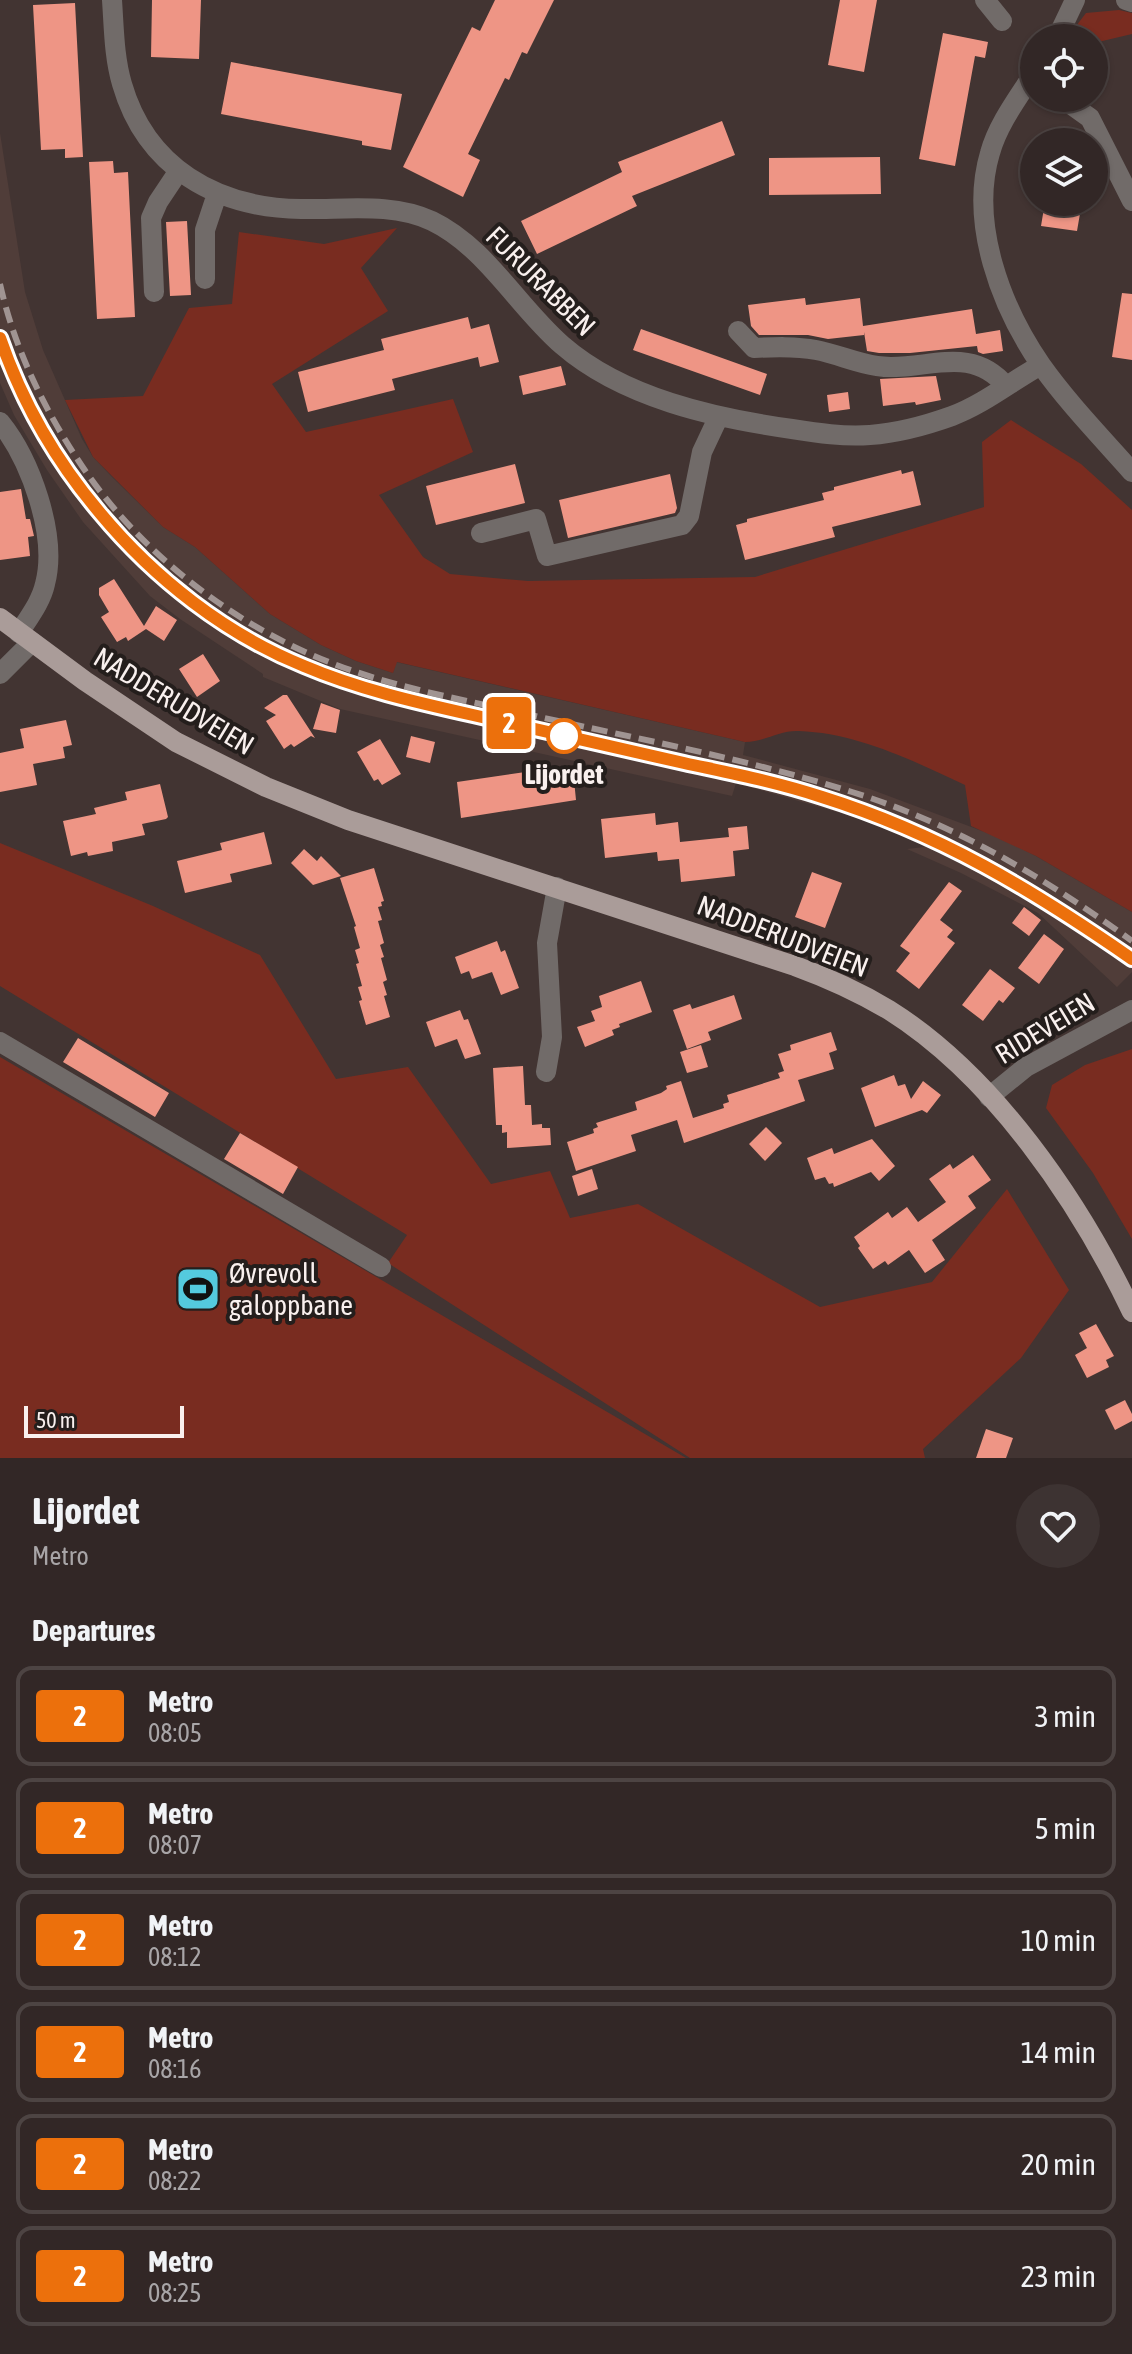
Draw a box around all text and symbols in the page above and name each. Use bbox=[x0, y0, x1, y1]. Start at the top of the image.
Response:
map controls bbox=[1020, 24, 1108, 216]
button: locate bbox=[1020, 24, 1108, 112]
button: layers bbox=[1020, 128, 1108, 216]
street label: FURURABBEN bbox=[480, 220, 602, 342]
street label: NADDERUDVEIEN bbox=[88, 641, 260, 761]
line badge: 2 bbox=[483, 697, 535, 749]
text: 2 bbox=[502, 707, 516, 739]
marker: Lijordet bbox=[547, 719, 581, 753]
place label: Lijordet bbox=[524, 758, 604, 790]
street label: NADDERUDVEIEN bbox=[693, 889, 873, 983]
street label: RIDEVEIEN bbox=[990, 986, 1100, 1070]
place label: Øvrevoll galoppbane bbox=[229, 1257, 353, 1321]
sports icon: Øvrevoll galoppbane bbox=[174, 1265, 222, 1313]
scale bar bbox=[24, 1402, 184, 1438]
text: 50 m bbox=[36, 1407, 76, 1433]
button: heart bbox=[1016, 1484, 1100, 1568]
text: Lijordet bbox=[32, 1489, 139, 1532]
text: Metro bbox=[32, 1541, 89, 1571]
text: Departures bbox=[32, 1613, 155, 1647]
text: Metro bbox=[148, 1684, 213, 1718]
text: 3 min bbox=[1035, 1699, 1096, 1733]
text: 2 bbox=[73, 1700, 87, 1732]
text: 08:05 bbox=[148, 1718, 202, 1748]
text: Metro bbox=[148, 1796, 213, 1830]
text: 5 min bbox=[1035, 1811, 1096, 1845]
text: 2 bbox=[73, 1812, 87, 1844]
text: 08:07 bbox=[148, 1830, 202, 1860]
text: Metro bbox=[148, 1908, 213, 1942]
text: 10 min bbox=[1021, 1923, 1096, 1957]
text: 2 bbox=[73, 1924, 87, 1956]
text: 08:12 bbox=[148, 1942, 202, 1972]
text: Metro bbox=[148, 2020, 213, 2054]
text: 14 min bbox=[1021, 2035, 1096, 2069]
text: 2 bbox=[73, 2036, 87, 2068]
text: 08:16 bbox=[148, 2054, 202, 2084]
text: Metro bbox=[148, 2132, 213, 2166]
text: 20 min bbox=[1021, 2147, 1096, 2181]
text: 2 bbox=[73, 2148, 87, 2180]
text: 08:22 bbox=[148, 2166, 202, 2196]
text: Metro bbox=[148, 2244, 213, 2278]
text: 23 min bbox=[1021, 2259, 1096, 2293]
text: 2 bbox=[73, 2260, 87, 2292]
text: 08:25 bbox=[148, 2278, 202, 2308]

